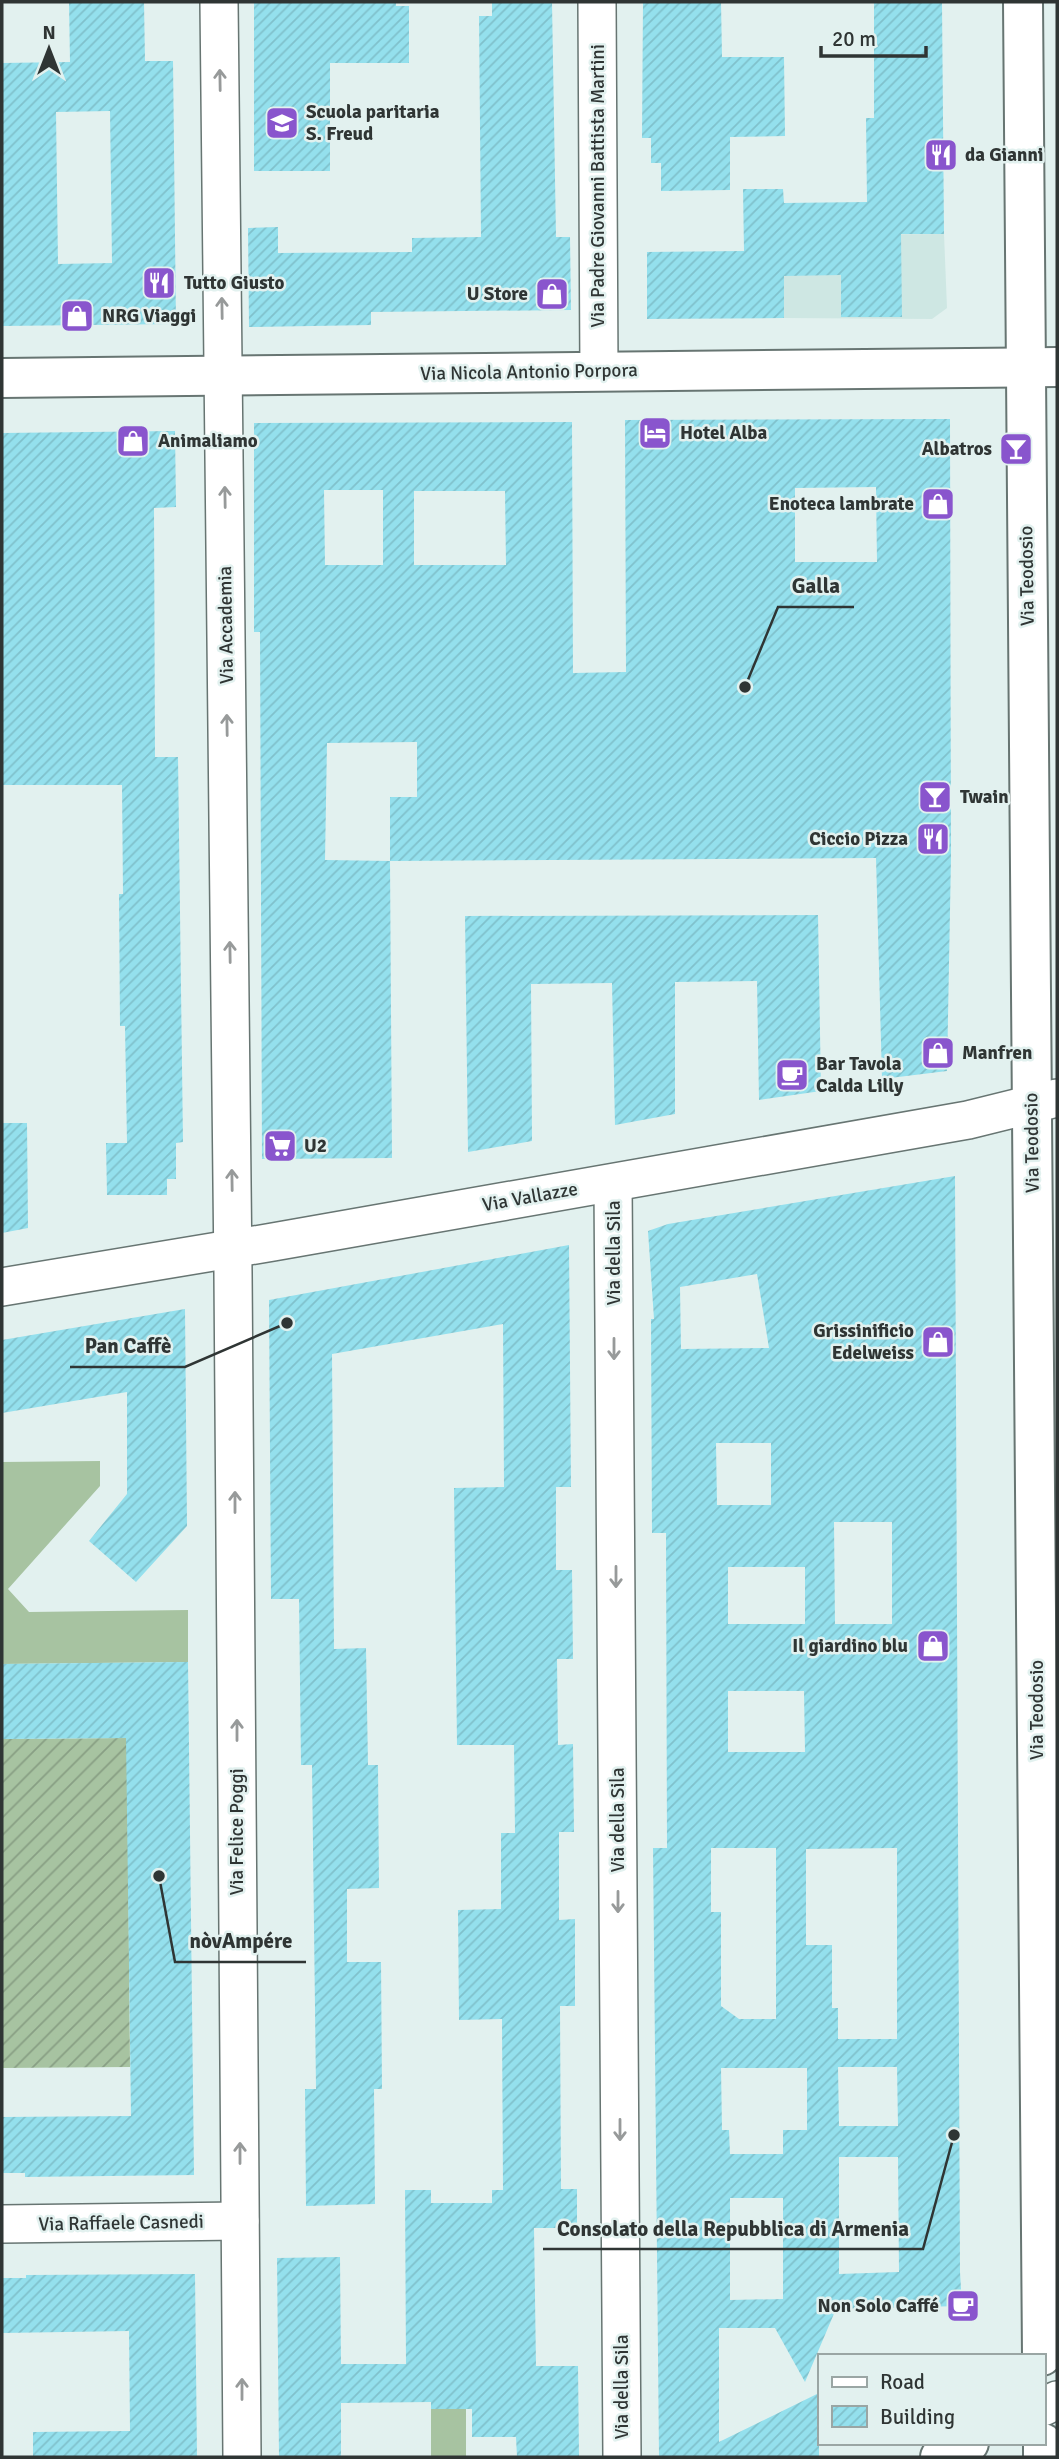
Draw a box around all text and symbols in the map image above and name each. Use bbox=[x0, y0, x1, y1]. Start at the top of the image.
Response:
north arrow bbox=[14, 14, 84, 84]
scale bar bbox=[821, 14, 926, 58]
text: N bbox=[42, 21, 56, 45]
text: 20 m bbox=[832, 26, 876, 52]
street label: Via Padre Giovanni Battista Martini bbox=[586, 44, 610, 328]
one-way arrow bbox=[213, 69, 227, 92]
place label: Scuola paritaria S. Freud bbox=[306, 100, 440, 146]
school or university icon: Scuola paritaria S. Freud bbox=[263, 104, 301, 142]
restaurant icon: da Gianni bbox=[922, 136, 960, 174]
place label: da Gianni bbox=[965, 143, 1043, 167]
restaurant icon: Tutto Giusto bbox=[140, 264, 178, 302]
place label: Tutto Giusto bbox=[184, 271, 285, 295]
shop icon: U Store bbox=[533, 275, 571, 313]
place label: U Store bbox=[467, 282, 528, 306]
shop icon: NRG Viaggi bbox=[58, 297, 96, 335]
one-way arrow bbox=[216, 297, 229, 320]
place label: NRG Viaggi bbox=[102, 304, 196, 328]
street label: Via Nicola Antonio Porpora bbox=[420, 358, 638, 386]
hotel icon: Hotel Alba bbox=[636, 414, 674, 452]
place label: Hotel Alba bbox=[680, 421, 768, 445]
shop icon: Animaliamo bbox=[114, 422, 152, 460]
place label: Animaliamo bbox=[158, 429, 258, 453]
bar icon: Albatros bbox=[997, 430, 1035, 468]
place label: Albatros bbox=[922, 437, 992, 461]
shop icon: Enoteca lambrate bbox=[919, 485, 957, 523]
one-way arrow bbox=[218, 486, 232, 509]
place label: Enoteca lambrate bbox=[769, 492, 914, 516]
street label: Via Teodosio bbox=[1014, 526, 1040, 626]
callout: Galla bbox=[778, 565, 854, 607]
street label: Via Accademia bbox=[213, 566, 239, 684]
text: Galla bbox=[792, 573, 840, 599]
one-way arrow bbox=[220, 714, 234, 737]
bar icon: Twain bbox=[916, 778, 954, 816]
place label: Twain bbox=[960, 785, 1009, 809]
restaurant icon: Ciccio Pizza bbox=[914, 820, 952, 858]
place label: Ciccio Pizza bbox=[809, 827, 908, 851]
one-way arrow bbox=[223, 941, 237, 964]
shop icon: Manfren bbox=[919, 1034, 957, 1072]
place label: Manfren bbox=[962, 1041, 1032, 1065]
place label: Bar Tavola Calda Lilly bbox=[816, 1052, 904, 1098]
cafe icon: Bar Tavola Calda Lilly bbox=[773, 1056, 811, 1094]
street label: Via Teodosio bbox=[1019, 1093, 1045, 1193]
supermarket icon: U2 bbox=[261, 1127, 299, 1165]
place label: U2 bbox=[304, 1134, 327, 1158]
one-way arrow bbox=[225, 1169, 239, 1192]
street label: Via Vallazze bbox=[480, 1177, 580, 1217]
street label: Via della Sila bbox=[602, 1200, 626, 1306]
place label: Grissinificio Edelweiss bbox=[813, 1319, 914, 1365]
shop icon: Grissinificio Edelweiss bbox=[919, 1323, 957, 1361]
callout: Pan Caffè bbox=[70, 1325, 185, 1367]
text: Pan Caffè bbox=[85, 1333, 171, 1359]
one-way arrow bbox=[607, 1337, 621, 1360]
one-way arrow bbox=[228, 1491, 242, 1514]
one-way arrow bbox=[609, 1565, 623, 1588]
shop icon: Il giardino blu bbox=[914, 1627, 952, 1665]
place label: Il giardino blu bbox=[792, 1634, 908, 1658]
street label: Via Teodosio bbox=[1025, 1660, 1049, 1760]
one-way arrow bbox=[230, 1718, 243, 1741]
street label: Via della Sila bbox=[606, 1767, 630, 1873]
street label: Via Felice Poggi bbox=[225, 1768, 249, 1896]
one-way arrow bbox=[611, 1890, 625, 1913]
callout: nòvAmpére bbox=[175, 1920, 306, 1962]
text: nòvAmpére bbox=[190, 1928, 292, 1954]
one-way arrow bbox=[613, 2118, 627, 2141]
one-way arrow bbox=[233, 2142, 247, 2165]
callout: Consolato della Repubblica di Armenia bbox=[543, 2207, 923, 2249]
street label: Via Raffaele Casnedi bbox=[38, 2210, 204, 2236]
text: Consolato della Repubblica di Armenia bbox=[557, 2216, 909, 2242]
cafe icon: Non Solo Caffé bbox=[944, 2287, 982, 2325]
place label: Non Solo Caffé bbox=[818, 2294, 939, 2318]
street label: Via della Sila bbox=[610, 2334, 634, 2440]
legend bbox=[818, 2354, 1045, 2445]
text: Road bbox=[880, 2369, 925, 2395]
one-way arrow bbox=[235, 2378, 248, 2401]
text: Building bbox=[880, 2404, 955, 2430]

